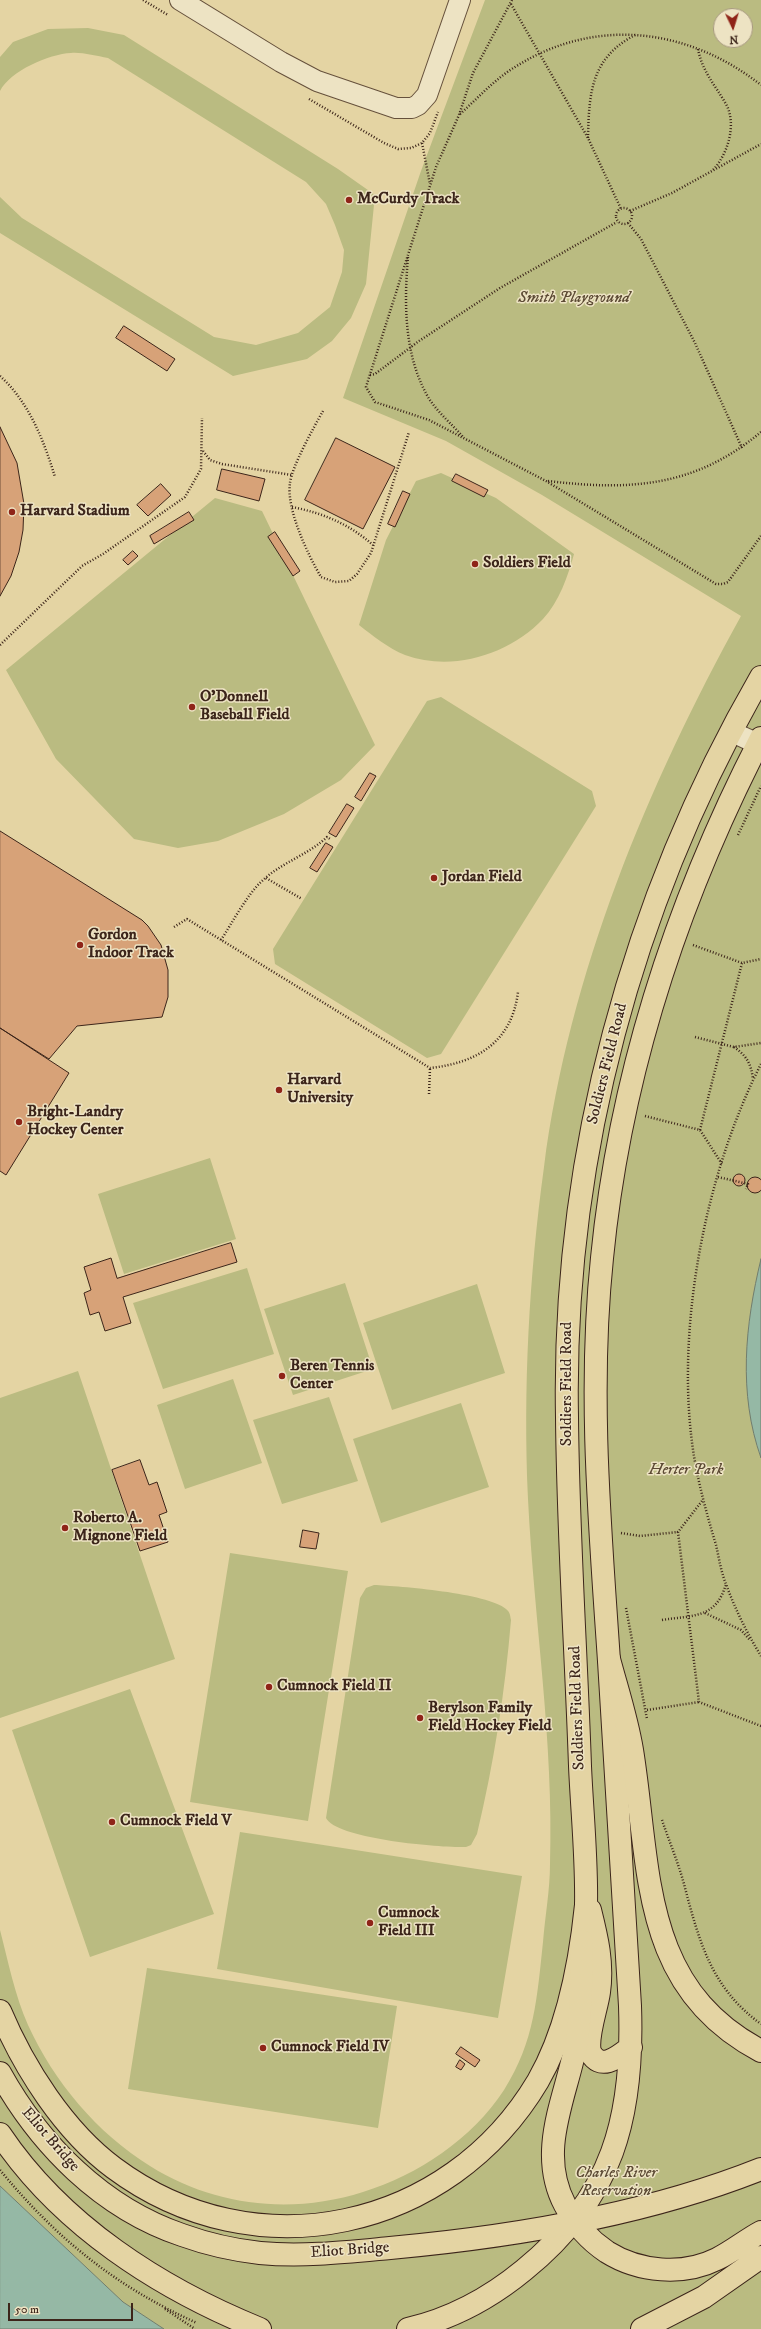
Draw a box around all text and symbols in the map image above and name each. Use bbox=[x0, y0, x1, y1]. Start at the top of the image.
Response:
north arrow bbox=[713, 8, 753, 48]
text: N bbox=[729, 32, 739, 46]
place label: McCurdy Track bbox=[357, 190, 459, 210]
marker: McCurdy Track bbox=[344, 195, 354, 205]
park label: Smith Playground bbox=[518, 289, 630, 309]
place label: Harvard Stadium bbox=[20, 502, 130, 522]
marker: Harvard Stadium bbox=[7, 507, 17, 517]
place label: Soldiers Field bbox=[483, 554, 571, 574]
marker: Soldiers Field bbox=[470, 559, 480, 569]
place label: O'Donnell Baseball Field bbox=[200, 688, 290, 726]
marker: O'Donnell Baseball Field bbox=[187, 702, 197, 712]
place label: Jordan Field bbox=[442, 868, 522, 888]
marker: Jordan Field bbox=[429, 873, 439, 883]
place label: Gordon Indoor Track bbox=[88, 926, 174, 964]
marker: Gordon Indoor Track bbox=[75, 940, 85, 950]
street label: Soldiers Field Road bbox=[584, 1001, 632, 1127]
place label: Harvard University bbox=[287, 1071, 353, 1109]
marker: Harvard University bbox=[274, 1085, 284, 1095]
place label: Bright-Landry Hockey Center bbox=[27, 1103, 124, 1141]
marker: Bright-Landry Hockey Center bbox=[14, 1117, 24, 1127]
street label: Soldiers Field Road bbox=[558, 1322, 578, 1446]
place label: Beren Tennis Center bbox=[290, 1357, 374, 1395]
marker: Beren Tennis Center bbox=[277, 1371, 287, 1381]
park label: Herter Park bbox=[649, 1461, 723, 1481]
place label: Roberto A. Mignone Field bbox=[73, 1509, 167, 1547]
marker: Roberto A. Mignone Field bbox=[60, 1523, 70, 1533]
street label: Soldiers Field Road bbox=[566, 1646, 590, 1770]
place label: Cumnock Field II bbox=[277, 1677, 392, 1697]
marker: Cumnock Field II bbox=[264, 1682, 274, 1692]
place label: Berylson Family Field Hockey Field bbox=[428, 1699, 551, 1737]
marker: Berylson Family Field Hockey Field bbox=[415, 1713, 425, 1723]
place label: Cumnock Field V bbox=[120, 1812, 232, 1832]
marker: Cumnock Field V bbox=[107, 1817, 117, 1827]
place label: Cumnock Field III bbox=[378, 1904, 439, 1942]
marker: Cumnock Field III bbox=[365, 1918, 375, 1928]
place label: Cumnock Field IV bbox=[271, 2038, 389, 2058]
marker: Cumnock Field IV bbox=[258, 2043, 268, 2053]
street label: Eliot Bridge bbox=[17, 2104, 83, 2176]
park label: Charles River Reservation bbox=[575, 2164, 657, 2202]
street label: Eliot Bridge bbox=[310, 2239, 390, 2263]
scale bar bbox=[10, 2295, 135, 2321]
text: 50 m bbox=[15, 2302, 39, 2317]

